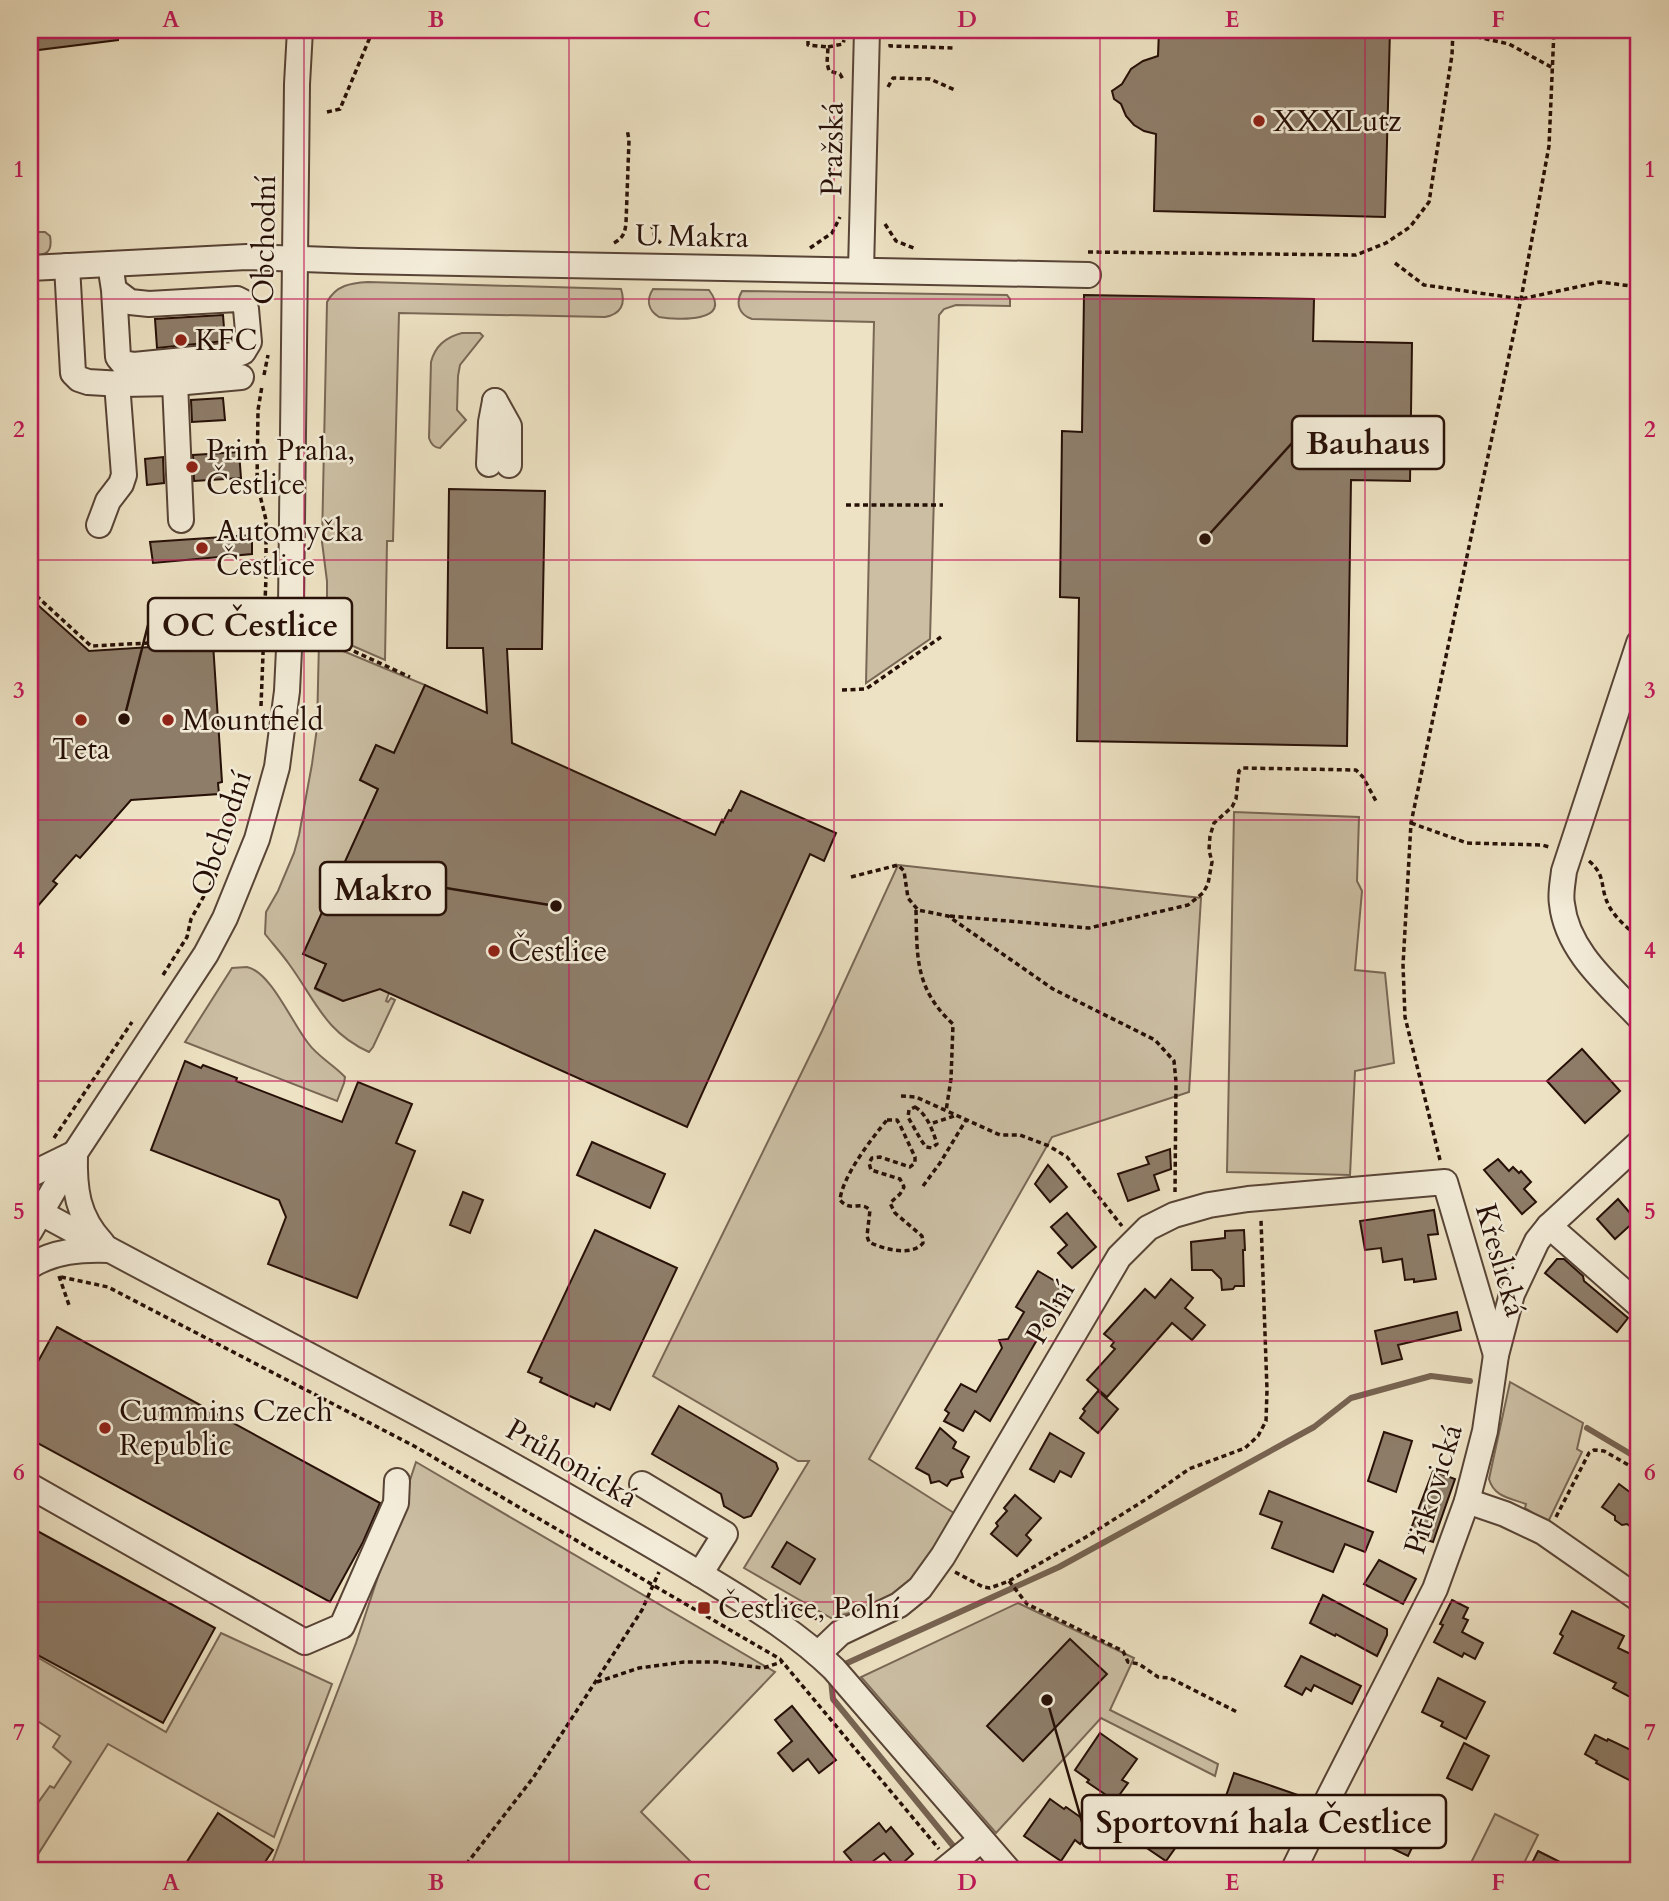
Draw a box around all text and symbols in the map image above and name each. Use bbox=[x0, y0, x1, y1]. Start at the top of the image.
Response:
text: A bbox=[162, 4, 180, 35]
text: B bbox=[428, 4, 444, 35]
text: C bbox=[693, 4, 711, 35]
text: D bbox=[957, 4, 977, 35]
text: E bbox=[1225, 4, 1239, 35]
text: F bbox=[1491, 4, 1505, 35]
place label: XXXLutz bbox=[1273, 101, 1402, 142]
street label: Pražská bbox=[811, 102, 854, 196]
marker: XXXLutz bbox=[1251, 113, 1267, 129]
text: 1 bbox=[13, 154, 25, 185]
text: 1 bbox=[1644, 154, 1656, 185]
street label: Obchodní bbox=[243, 175, 286, 305]
street label: U Makra bbox=[635, 215, 749, 258]
place label: KFC bbox=[195, 320, 257, 361]
marker: KFC bbox=[173, 332, 189, 348]
text: 2 bbox=[13, 414, 25, 445]
text: 2 bbox=[1644, 414, 1656, 445]
callout: Bauhaus bbox=[1292, 416, 1444, 469]
text: Bauhaus bbox=[1306, 422, 1430, 466]
place label: Prim Praha, Čestlice bbox=[206, 430, 355, 505]
marker: Prim Praha, Čestlice bbox=[184, 459, 200, 475]
place label: Automyčka Čestlice bbox=[216, 511, 363, 586]
marker: Automyčka Čestlice bbox=[194, 540, 210, 556]
callout: OC Čestlice bbox=[148, 598, 352, 651]
text: OC Čestlice bbox=[162, 604, 338, 648]
text: 3 bbox=[13, 675, 25, 706]
text: 3 bbox=[1644, 675, 1656, 706]
place label: Mountfield bbox=[182, 700, 324, 741]
marker: Teta bbox=[73, 712, 89, 728]
marker: Mountfield bbox=[160, 712, 176, 728]
place label: Teta bbox=[52, 729, 110, 770]
street label: Obchodní bbox=[181, 765, 262, 901]
callout: Makro bbox=[320, 862, 446, 915]
text: Makro bbox=[334, 868, 432, 912]
place label: Čestlice bbox=[508, 931, 607, 972]
text: 4 bbox=[13, 935, 25, 966]
text: 4 bbox=[1644, 935, 1656, 966]
marker: Čestlice bbox=[486, 943, 502, 959]
text: 5 bbox=[13, 1196, 25, 1227]
text: 5 bbox=[1644, 1196, 1656, 1227]
street label: Křeslická bbox=[1465, 1199, 1536, 1321]
street label: Polní bbox=[1016, 1273, 1085, 1352]
place label: Cummins Czech Republic bbox=[119, 1391, 333, 1466]
street label: Průhonická bbox=[498, 1409, 645, 1518]
street label: Pitkovická bbox=[1394, 1419, 1473, 1559]
marker: Cummins Czech Republic bbox=[97, 1420, 113, 1436]
text: 6 bbox=[13, 1457, 25, 1488]
text: 6 bbox=[1644, 1457, 1656, 1488]
place label: Čestlice, Polní bbox=[718, 1588, 900, 1629]
marker: Čestlice, Polní bbox=[696, 1600, 712, 1616]
text: 7 bbox=[13, 1717, 25, 1748]
text: 7 bbox=[1644, 1717, 1656, 1748]
callout: Sportovní hala Čestlice bbox=[1082, 1795, 1446, 1848]
text: Sportovní hala Čestlice bbox=[1096, 1801, 1432, 1845]
text: A bbox=[162, 1867, 180, 1898]
text: B bbox=[428, 1867, 444, 1898]
text: C bbox=[693, 1867, 711, 1898]
text: D bbox=[957, 1867, 977, 1898]
text: E bbox=[1225, 1867, 1239, 1898]
text: F bbox=[1491, 1867, 1505, 1898]

